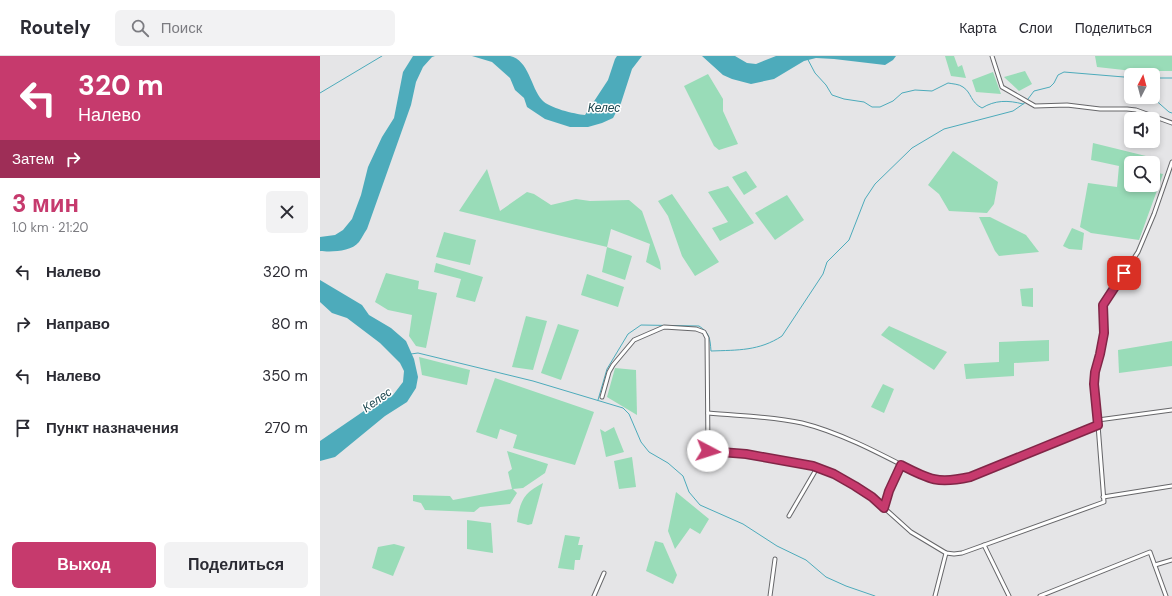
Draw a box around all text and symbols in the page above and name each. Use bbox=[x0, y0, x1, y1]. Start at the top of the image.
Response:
search box bbox=[115, 10, 395, 46]
text: Routely bbox=[20, 15, 91, 40]
icon: search bbox=[129, 17, 151, 39]
text: Поиск bbox=[161, 18, 202, 38]
text: Карта bbox=[959, 19, 997, 37]
text: Слои bbox=[1019, 19, 1053, 37]
text: Поделиться bbox=[1075, 19, 1152, 37]
text: 320 m bbox=[78, 67, 164, 104]
north arrow bbox=[1124, 68, 1160, 104]
map controls bbox=[1124, 68, 1160, 192]
icon: left bbox=[12, 72, 64, 124]
water label: Келес bbox=[588, 100, 620, 116]
text: Налево bbox=[78, 103, 141, 127]
button: sound bbox=[1124, 112, 1160, 148]
icon: right bbox=[62, 148, 84, 170]
text: Затем bbox=[12, 149, 54, 169]
button: search bbox=[1124, 156, 1160, 192]
text: 3 мин bbox=[12, 188, 79, 219]
button: close bbox=[266, 191, 308, 233]
text: 1.0 km · 21:20 bbox=[12, 219, 89, 236]
pin bbox=[1107, 256, 1141, 290]
icon: left bbox=[12, 261, 34, 283]
text: Налево bbox=[46, 262, 101, 282]
text: 320 m bbox=[263, 262, 308, 282]
icon: arrive bbox=[1113, 262, 1135, 284]
icon: right bbox=[12, 313, 34, 335]
text: Направо bbox=[46, 314, 110, 334]
text: 80 m bbox=[271, 314, 308, 334]
icon: left bbox=[12, 365, 34, 387]
text: Налево bbox=[46, 366, 101, 386]
text: 350 m bbox=[262, 366, 308, 386]
water label: Келес bbox=[359, 384, 395, 416]
icon: arrive bbox=[12, 417, 34, 439]
text: Пункт назначения bbox=[46, 418, 179, 438]
text: 270 m bbox=[264, 418, 308, 438]
position arrow bbox=[687, 430, 729, 472]
button: Выход bbox=[12, 542, 156, 588]
button: Поделиться bbox=[164, 542, 308, 588]

